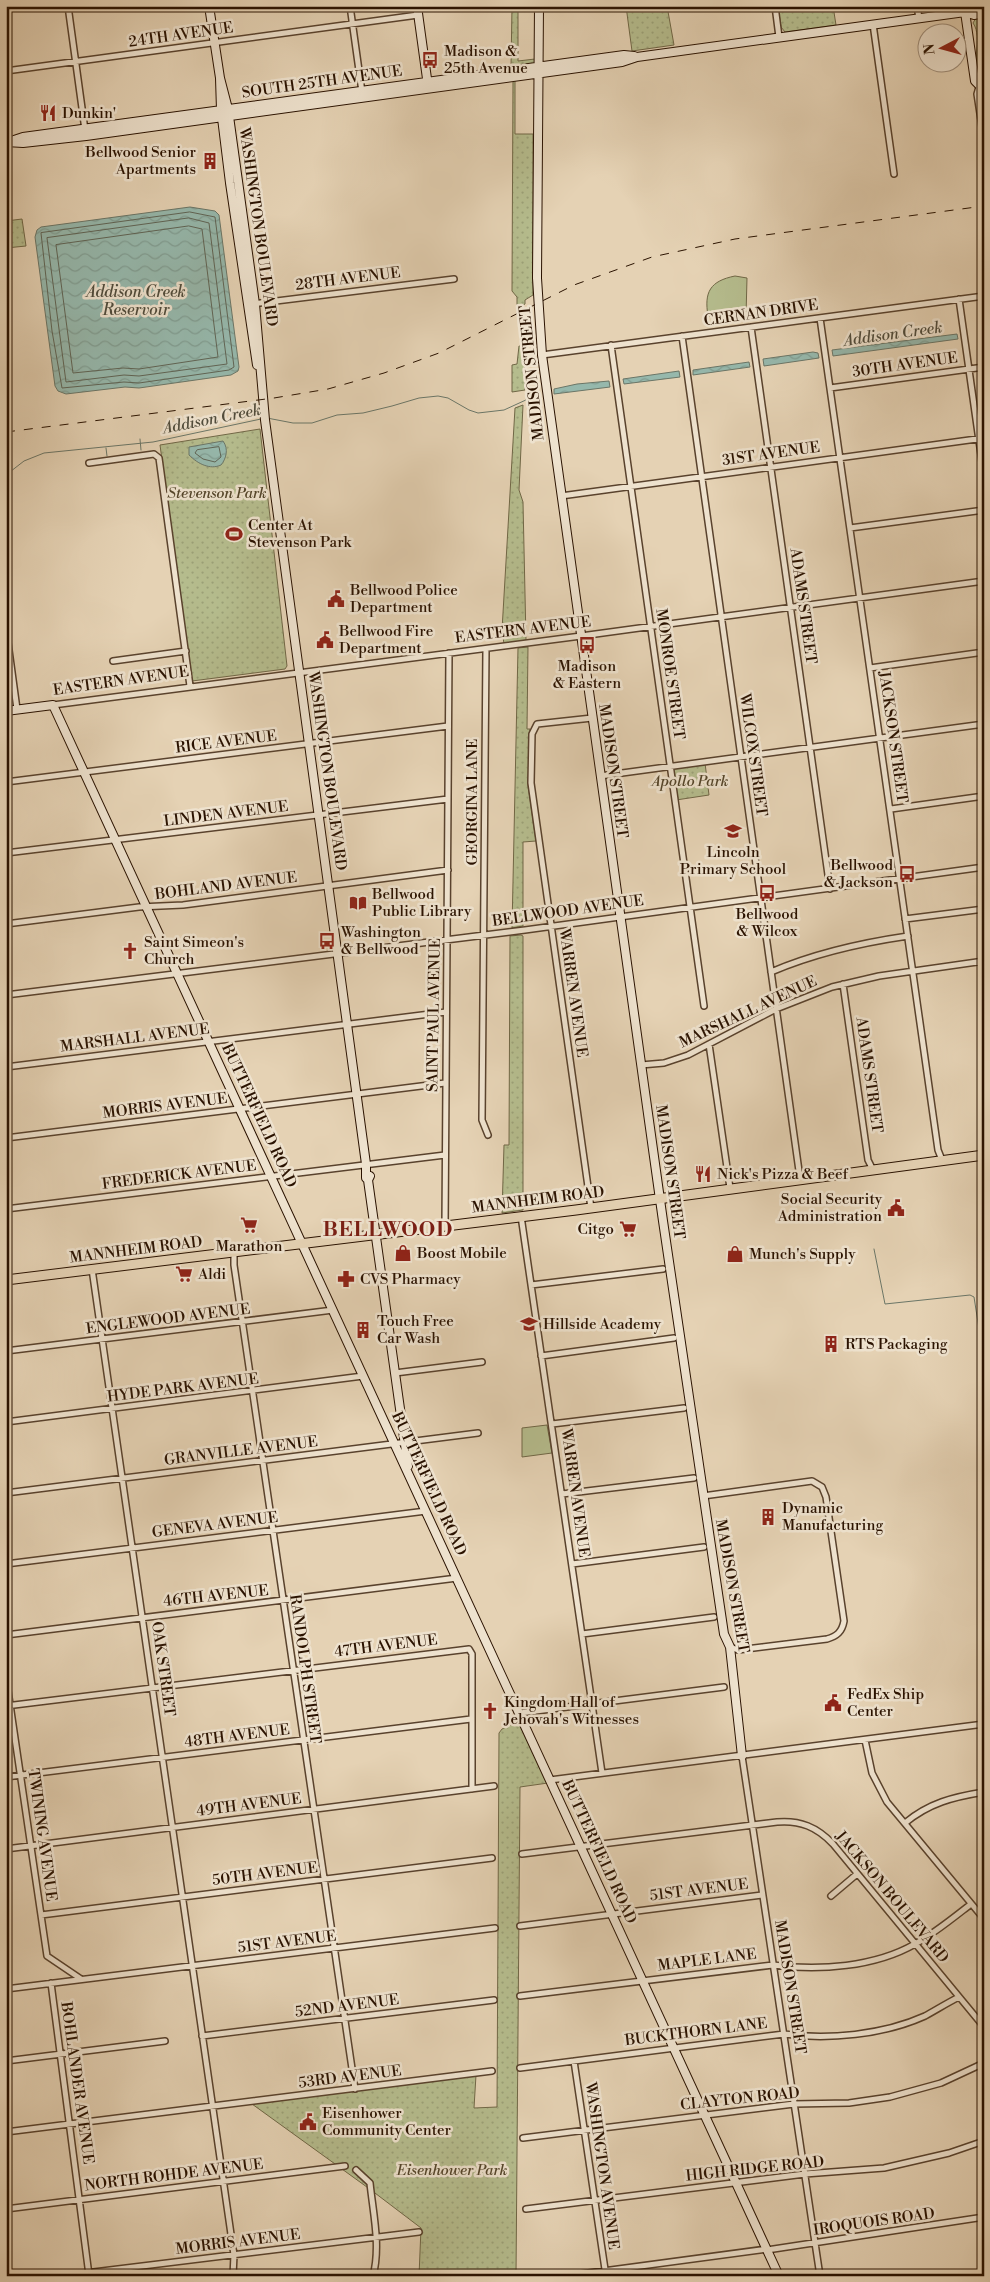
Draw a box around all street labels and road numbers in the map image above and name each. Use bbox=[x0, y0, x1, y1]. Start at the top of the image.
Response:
street label: 24TH AVENUE bbox=[127, 18, 235, 52]
street label: SOUTH 25TH AVENUE bbox=[241, 61, 403, 103]
street label: WASHINGTON BOULEVARD bbox=[234, 125, 281, 328]
street label: 28TH AVENUE bbox=[294, 263, 402, 295]
street label: CERNAN DRIVE bbox=[703, 296, 819, 330]
street label: MADISON STREET bbox=[515, 304, 549, 441]
street label: 30TH AVENUE bbox=[851, 348, 959, 382]
street label: 31ST AVENUE bbox=[721, 438, 821, 470]
street label: ADAMS STREET bbox=[785, 546, 821, 666]
street label: MONROE STREET bbox=[651, 607, 689, 741]
street label: EASTERN AVENUE bbox=[454, 612, 592, 648]
street label: EASTERN AVENUE bbox=[52, 662, 190, 700]
street label: WASHINGTON BOULEVARD bbox=[303, 669, 350, 872]
street label: JACKSON STREET bbox=[874, 669, 912, 804]
street label: WILCOX STREET bbox=[735, 691, 771, 818]
street label: MADISON STREET bbox=[594, 702, 632, 840]
street label: RICE AVENUE bbox=[174, 726, 278, 758]
street label: GEORGINA LANE bbox=[463, 739, 482, 865]
street label: LINDEN AVENUE bbox=[163, 797, 289, 831]
street label: BOHLAND AVENUE bbox=[153, 868, 298, 904]
street label: BELLWOOD AVENUE bbox=[490, 891, 645, 931]
street label: WARREN AVENUE bbox=[554, 926, 591, 1059]
street label: SAINT PAUL AVENUE bbox=[423, 938, 445, 1092]
street label: MARSHALL AVENUE bbox=[676, 972, 820, 1052]
street label: ADAMS STREET bbox=[851, 1015, 887, 1135]
street label: MARSHALL AVENUE bbox=[59, 1019, 211, 1057]
street label: BUTTERFIELD ROAD bbox=[217, 1040, 301, 1191]
street label: MORRIS AVENUE bbox=[102, 1089, 228, 1123]
street label: MADISON STREET bbox=[651, 1103, 689, 1241]
street label: FREDERICK AVENUE bbox=[101, 1156, 257, 1194]
street label: MANNHEIM ROAD bbox=[471, 1182, 605, 1218]
street label: MANNHEIM ROAD bbox=[69, 1232, 203, 1268]
street label: ENGLEWOOD AVENUE bbox=[85, 1299, 251, 1339]
street label: HYDE PARK AVENUE bbox=[106, 1369, 260, 1407]
street label: BUTTERFIELD ROAD bbox=[387, 1408, 471, 1559]
street label: WARREN AVENUE bbox=[556, 1426, 593, 1559]
street label: GRANVILLE AVENUE bbox=[163, 1432, 319, 1470]
street label: GENEVA AVENUE bbox=[151, 1508, 279, 1542]
street label: MADISON STREET bbox=[711, 1518, 753, 1655]
street label: 46TH AVENUE bbox=[162, 1581, 270, 1611]
street label: RANDOLPH STREET bbox=[285, 1593, 325, 1745]
street label: OAK STREET bbox=[147, 1620, 179, 1718]
street label: 47TH AVENUE bbox=[333, 1630, 439, 1662]
street label: 48TH AVENUE bbox=[183, 1720, 291, 1752]
street label: TWINING AVENUE bbox=[23, 1767, 61, 1903]
street label: BUTTERFIELD ROAD bbox=[557, 1776, 641, 1927]
street label: 49TH AVENUE bbox=[195, 1789, 303, 1821]
street label: JACKSON BOULEVARD bbox=[831, 1826, 953, 1967]
street label: 50TH AVENUE bbox=[211, 1858, 319, 1890]
street label: 51ST AVENUE bbox=[649, 1875, 749, 1905]
street label: MADISON STREET bbox=[770, 1918, 810, 2056]
street label: 51ST AVENUE bbox=[237, 1927, 337, 1957]
street label: MAPLE LANE bbox=[656, 1945, 758, 1975]
street label: 52ND AVENUE bbox=[294, 1990, 400, 2022]
street label: BOHLANDER AVENUE bbox=[56, 2000, 98, 2165]
street label: BUCKTHORN LANE bbox=[623, 2014, 768, 2050]
street label: 53RD AVENUE bbox=[297, 2061, 403, 2093]
street label: WASHINGTON AVENUE bbox=[581, 2080, 623, 2251]
street label: CLAYTON ROAD bbox=[679, 2083, 801, 2115]
street label: HIGH RIDGE ROAD bbox=[685, 2152, 825, 2186]
street label: NORTH ROHDE AVENUE bbox=[83, 2155, 265, 2195]
street label: IROQUOIS ROAD bbox=[812, 2204, 936, 2240]
street label: MORRIS AVENUE bbox=[175, 2225, 301, 2259]

